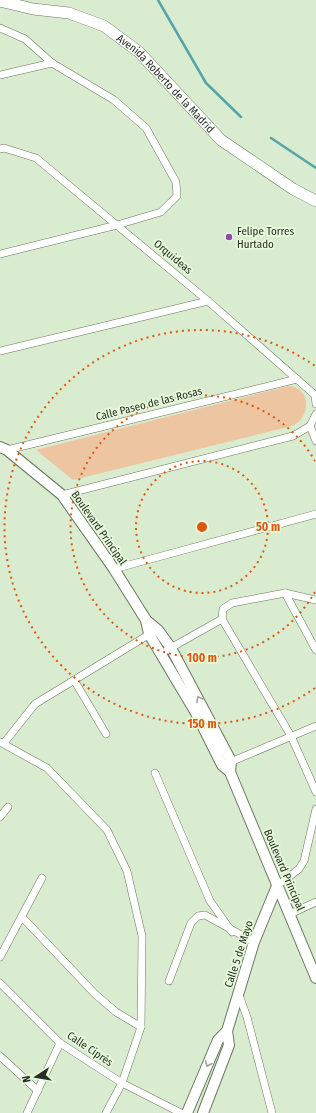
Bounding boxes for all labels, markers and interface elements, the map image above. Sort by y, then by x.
street label: Avenida Roberto de la Madrid [114,31,217,135]
place label: Felipe Torres Hurtado [237,225,294,251]
marker: Felipe Torres Hurtado [224,232,234,242]
street label: Orquideas [151,237,195,277]
street label: Calle Paseo de las Rosas [94,384,204,424]
street label: Boulevard Principal [69,489,129,568]
centre of rings [195,520,209,534]
text: 50 m [256,520,280,534]
text: 100 m [187,651,217,665]
one-way arrow [197,696,204,704]
text: 150 m [187,717,217,731]
street label: Boulevard Principal [261,827,307,913]
street label: Calle 5 de Mayo [222,919,256,989]
street label: Calle Ciprés [65,1029,116,1069]
north arrow [16,1057,56,1097]
one-way arrow [204,1060,212,1067]
text: N [20,1074,34,1084]

